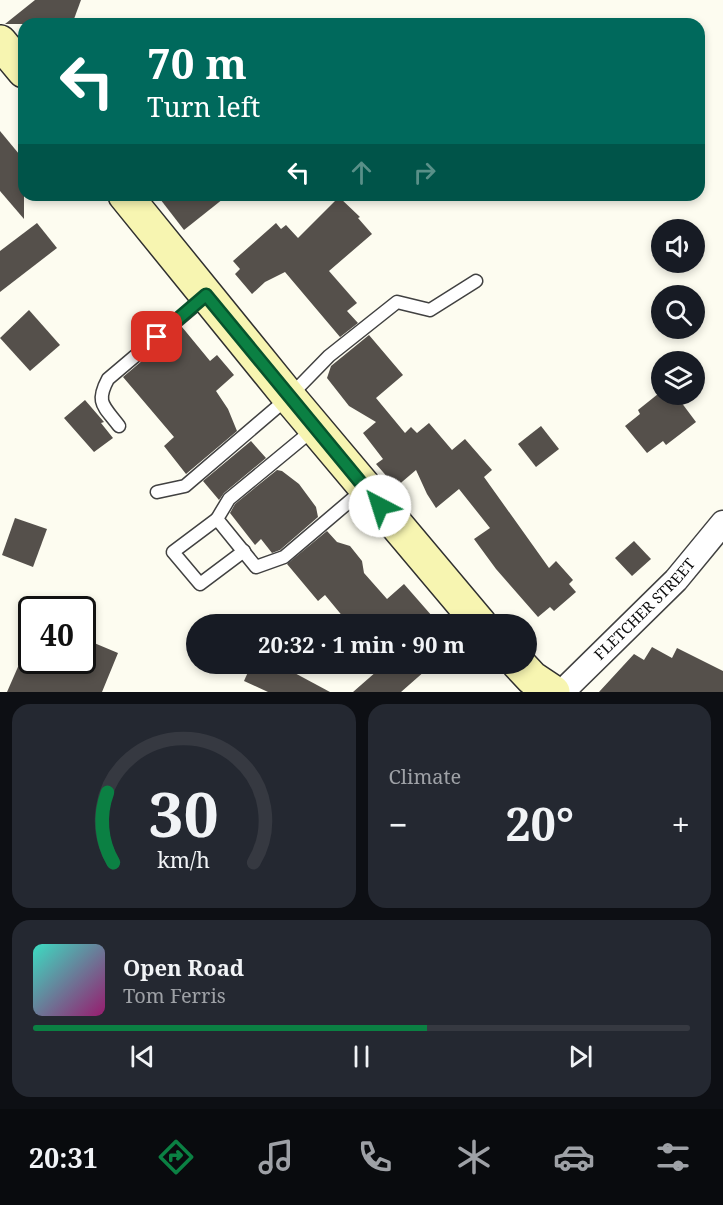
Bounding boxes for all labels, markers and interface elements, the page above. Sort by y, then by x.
text: 70 m [147,34,247,91]
icon: left [48,42,126,120]
text: Turn left [147,88,260,125]
icon: left [282,156,315,189]
icon: ahead [345,156,378,189]
icon: right [408,156,441,189]
map controls [651,219,705,405]
button: sound [651,219,705,273]
button: search [651,285,705,339]
pin [131,311,182,362]
icon: arrive [140,320,173,353]
button: layers [651,351,705,405]
position arrow [348,474,412,538]
street label: FLETCHER STREET [589,554,699,664]
speed limit sign: 40 [18,596,96,674]
text: 20:32 · 1 min · 90 m [258,629,465,659]
text: Climate [389,763,461,790]
text: 30 [148,770,219,855]
text: 20° [505,793,574,854]
text: − [389,802,408,847]
text: + [672,802,690,847]
text: km/h [157,845,210,874]
text: Open Road [123,952,244,982]
text: Tom Ferris [123,982,226,1009]
icon: previous [126,1040,159,1073]
icon: pause [345,1040,378,1073]
icon: next [564,1040,597,1073]
icon: directions [155,1136,197,1178]
icon: music [255,1136,297,1178]
icon: phone [354,1136,396,1178]
icon: climate [453,1136,495,1178]
icon: car [553,1136,595,1178]
icon: filters [652,1136,694,1178]
text: 20:31 [29,1139,98,1176]

